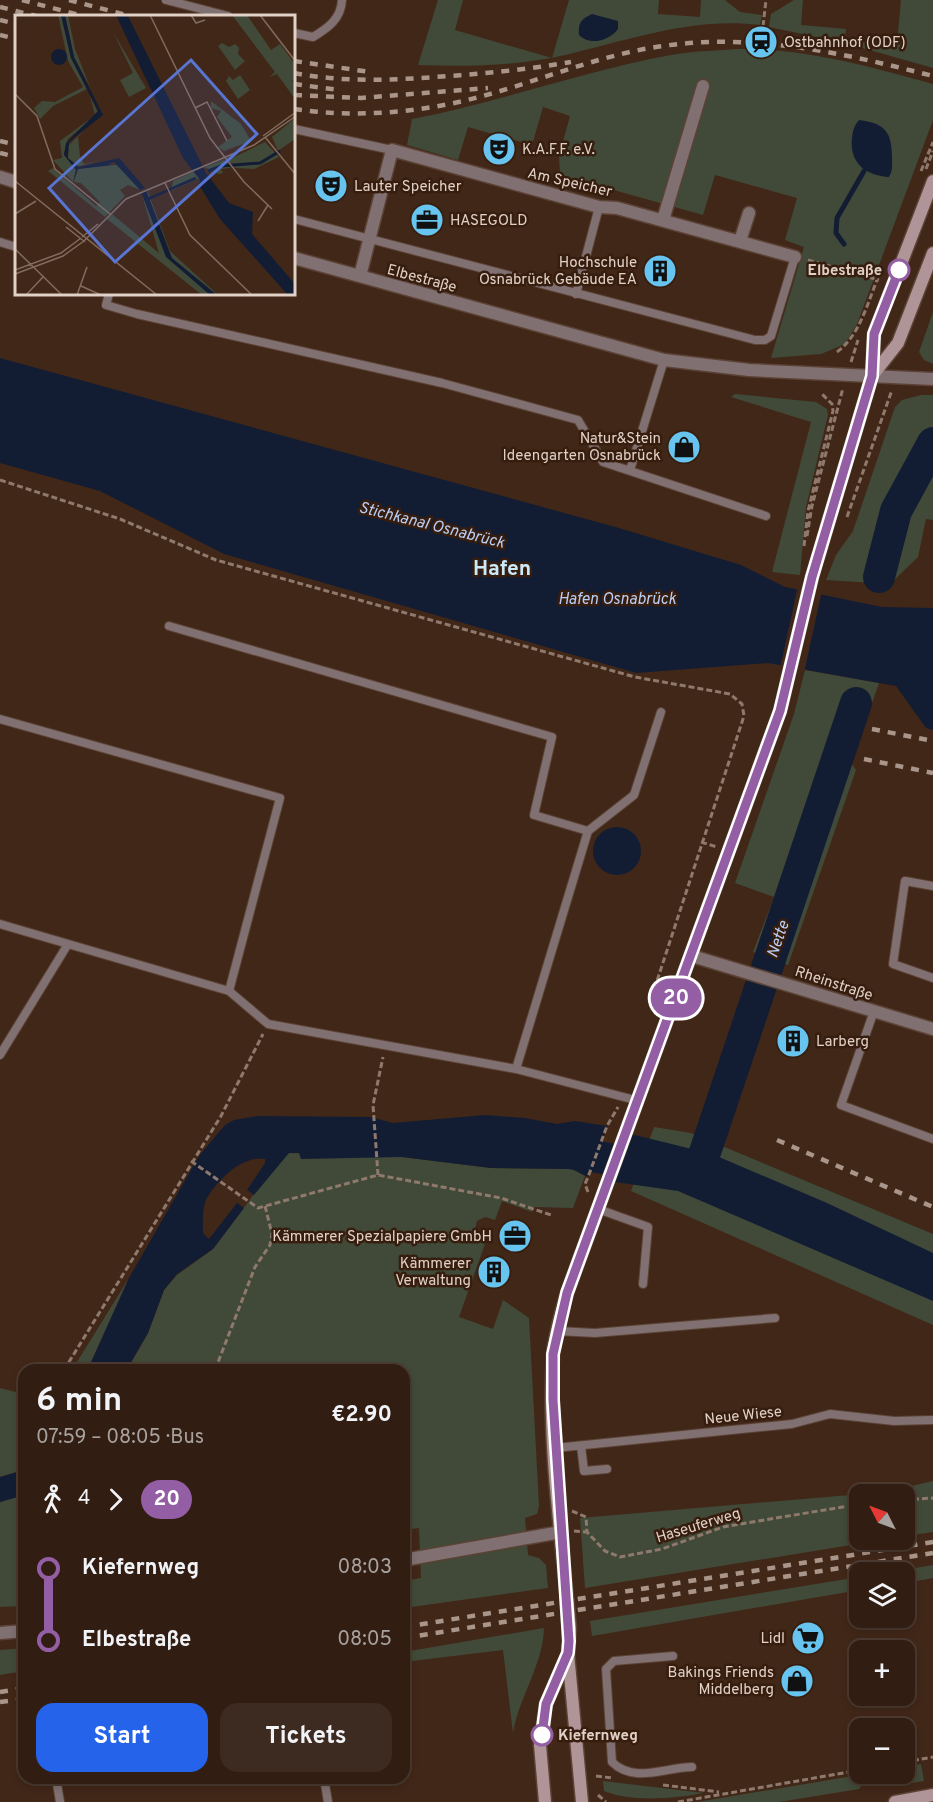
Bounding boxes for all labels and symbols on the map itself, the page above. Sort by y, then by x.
inset map [15,15,296,296]
station icon: Ostbahnhof (ODF) [743,24,779,60]
place label: Ostbahnhof (ODF) [784,34,906,53]
theatre icon: K.A.F.F. e.V. [481,131,517,167]
place label: K.A.F.F. e.V. [522,141,595,160]
street label: Am Speicher [526,165,614,202]
theatre icon: Lauter Speicher [313,168,349,204]
place label: Lauter Speicher [354,178,462,197]
office icon: HASEGOLD [409,202,445,238]
place label: HASEGOLD [450,212,527,231]
building icon: Hochschule Osnabrück Gebäude EA [642,253,678,289]
place label: Hochschule Osnabrück Gebäude EA [479,254,637,290]
marker: Elbestraße [888,259,910,281]
street label: Elbestraße [385,261,458,298]
place label: Elbestraße [808,262,882,281]
shop icon: Natur&Stein Ideengarten Osnabrück [666,429,702,465]
place label: Natur&Stein Ideengarten Osnabrück [503,430,661,466]
water label: Stichkanal Osnabrück [357,498,507,554]
district label: Hafen [473,556,531,583]
water label: Hafen Osnabrück [558,590,677,610]
water label: Nette [763,918,795,961]
street label: Rheinstraße [792,963,875,1006]
line badge: 20 [649,978,703,1018]
building icon: Larberg [775,1023,811,1059]
place label: Larberg [816,1033,869,1052]
office icon: Kämmerer Spezialpapiere GmbH [497,1218,533,1254]
place label: Kämmerer Spezialpapiere GmbH [272,1228,492,1247]
building icon: Kämmerer Verwaltung [476,1254,512,1290]
place label: Kämmerer Verwaltung [395,1255,471,1291]
street label: Neue Wiese [704,1403,783,1430]
north arrow [849,1484,915,1550]
street label: Haseuferweg [654,1505,743,1548]
supermarket icon: Lidl [790,1620,826,1656]
place label: Lidl [760,1630,785,1649]
shop icon: Bakings Friends Middelberg [779,1663,815,1699]
place label: Bakings Friends Middelberg [667,1664,774,1700]
marker: Kiefernweg [531,1724,553,1746]
place label: Kiefernweg [558,1727,638,1746]

